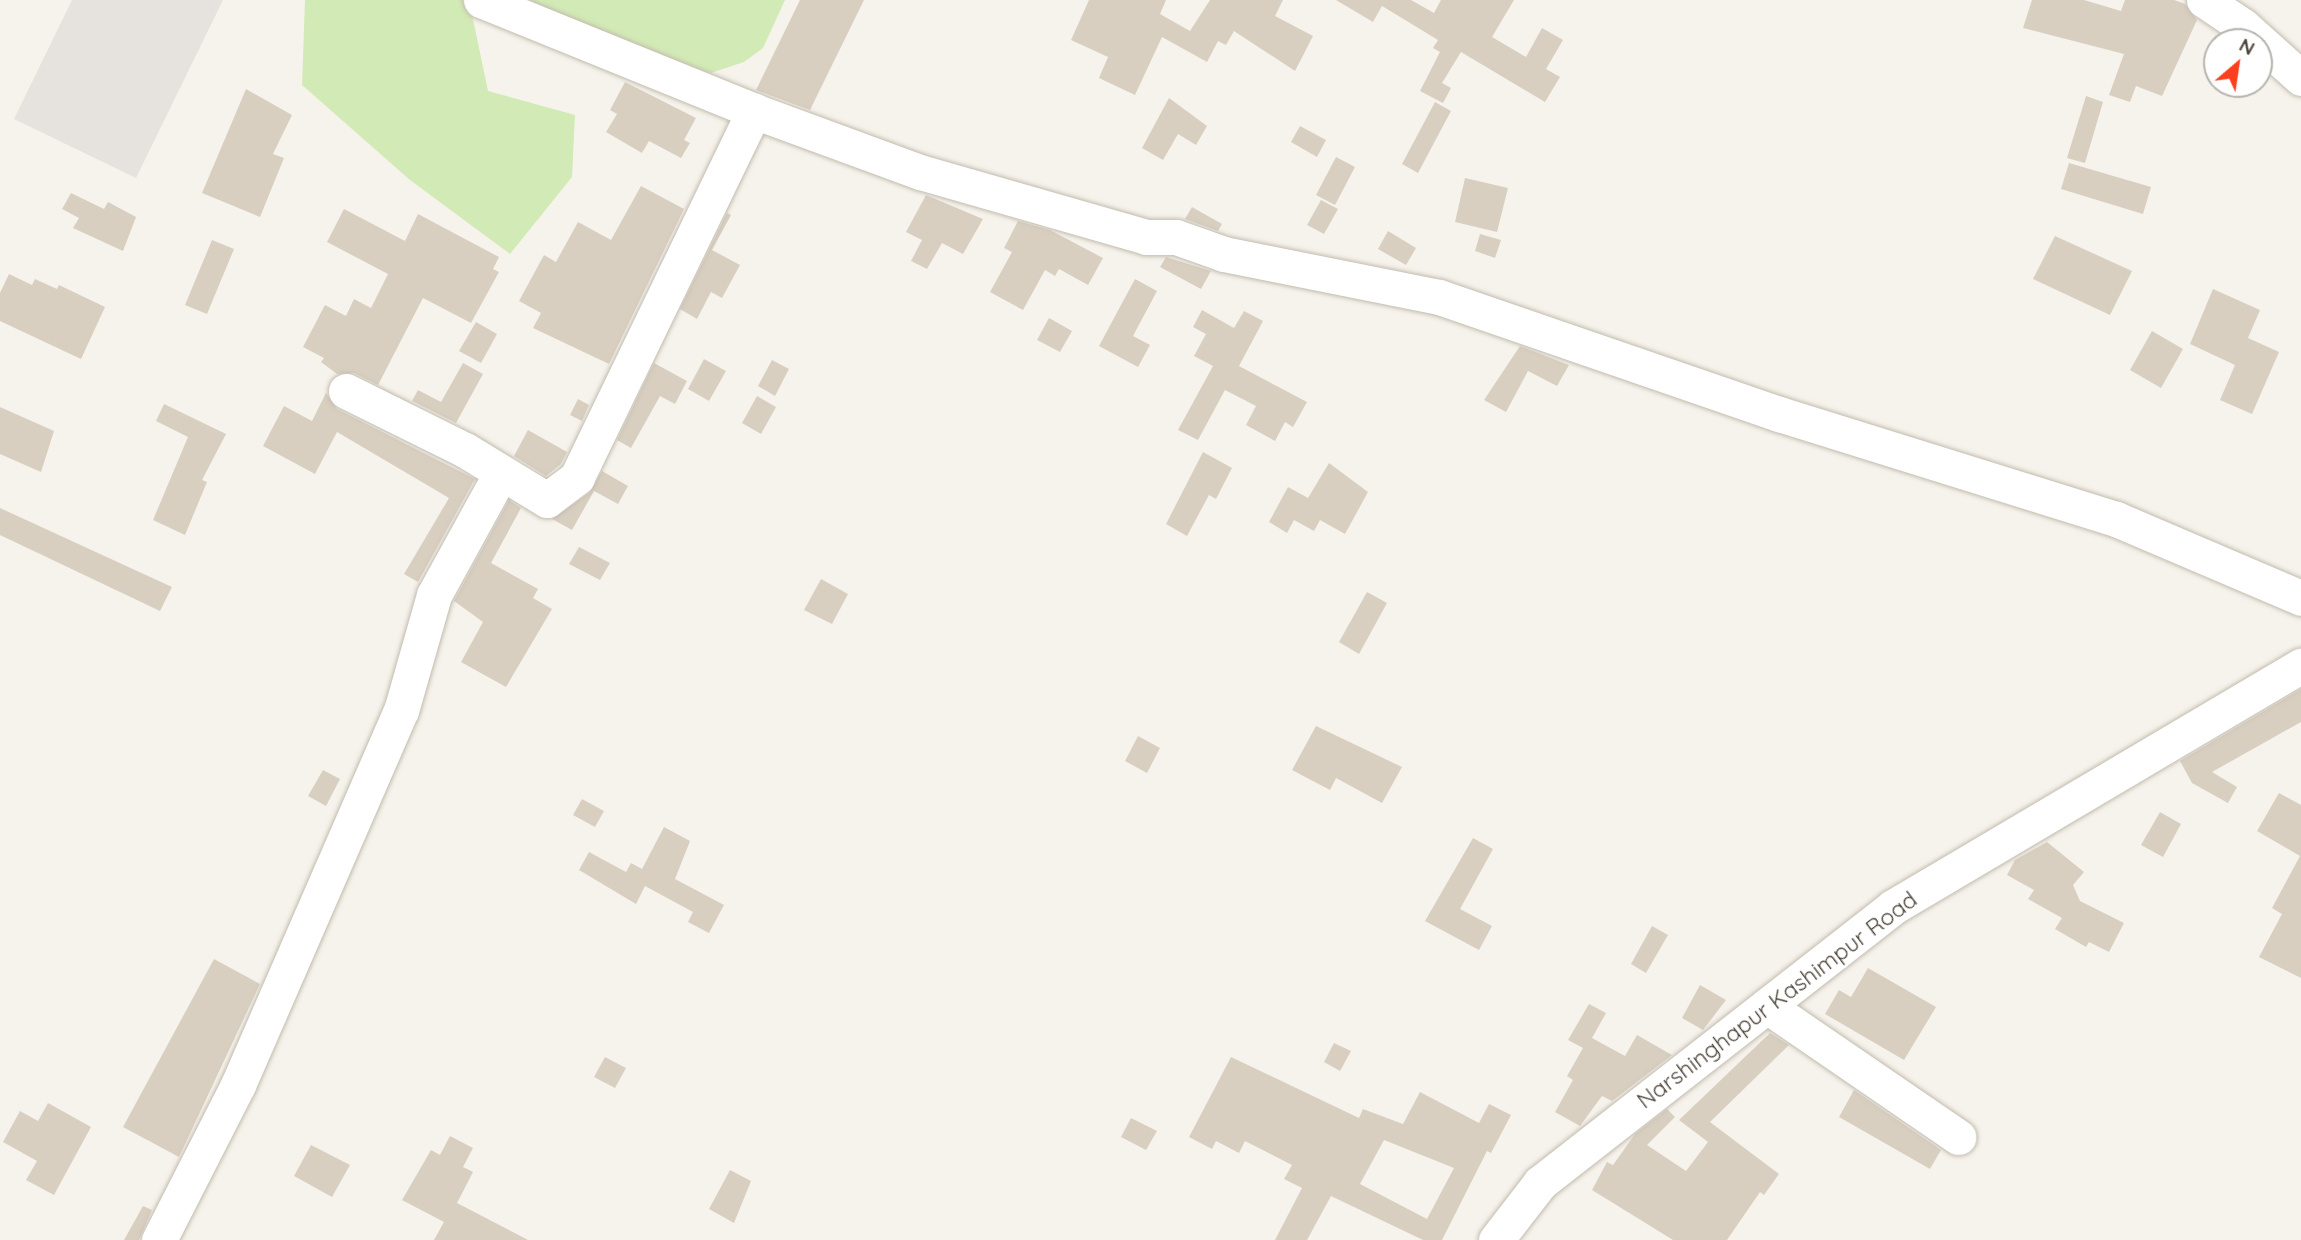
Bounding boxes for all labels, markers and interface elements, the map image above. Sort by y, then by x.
north arrow [2203,28,2273,98]
text: N [2235,33,2259,60]
street label: Narshinghapur Kashimpur Road [1632,886,1922,1114]

